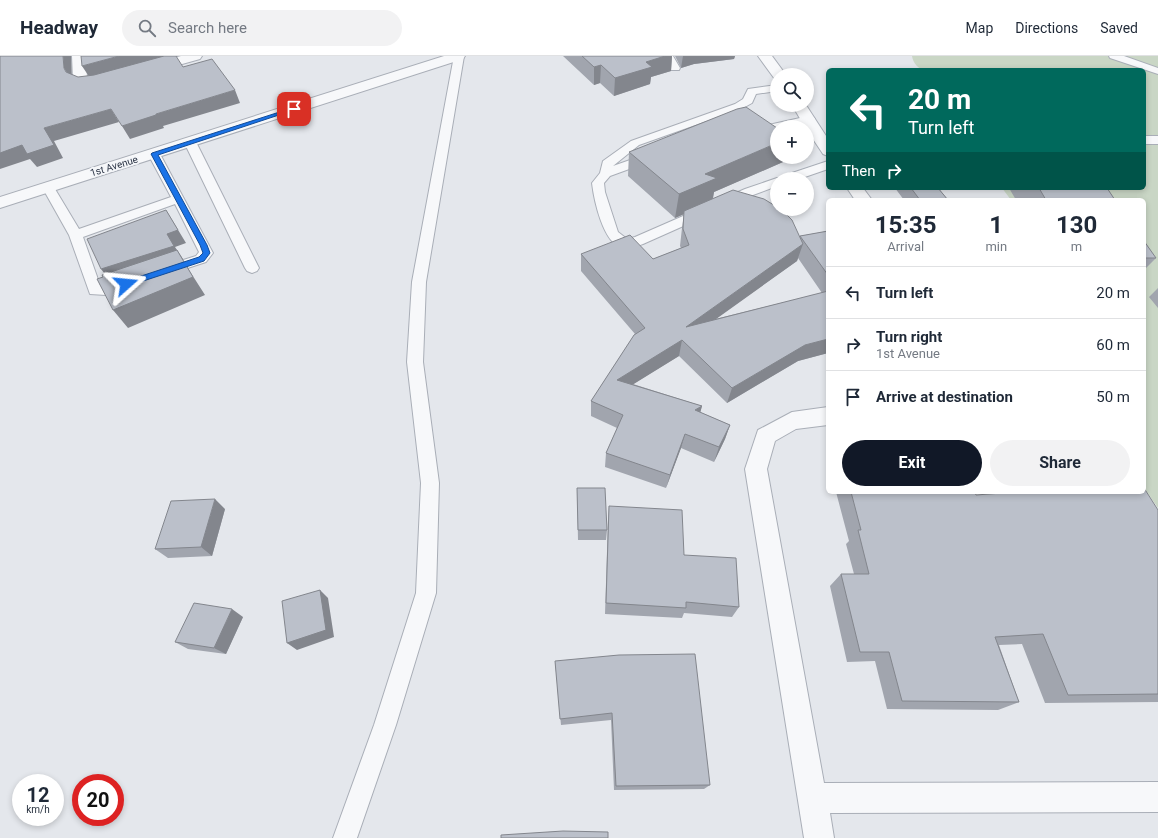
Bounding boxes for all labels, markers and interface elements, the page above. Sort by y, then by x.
search box [122,10,402,46]
text: Headway [20,16,98,39]
icon: search [136,17,158,39]
text: Search here [168,19,247,37]
text: Map [966,20,993,36]
text: Directions [1015,20,1078,36]
text: Saved [1100,20,1138,36]
map controls [770,68,814,216]
button: search [770,68,814,112]
text: 20 m [908,83,971,116]
icon: left [842,84,894,136]
pin [277,92,311,126]
icon: arrive [283,98,305,120]
text: Turn left [908,117,974,138]
button: + [770,120,814,164]
street label: 1st Avenue [89,154,139,178]
icon: right [883,160,905,182]
text: Then [842,162,875,180]
button: − [770,172,814,216]
text: 15:35 [875,211,937,239]
text: 1 [989,211,1003,239]
text: 130 [1056,211,1097,239]
text: Arrival [887,239,924,254]
text: min [985,239,1007,254]
text: m [1071,239,1082,254]
position arrow [105,263,147,305]
icon: left [842,282,864,304]
text: Turn left [876,284,933,302]
text: 20 m [1096,284,1130,302]
text: Turn right [876,328,942,346]
icon: right [842,334,864,356]
text: 60 m [1096,336,1130,354]
text: 1st Avenue [876,346,940,361]
icon: arrive [842,386,864,408]
text: Arrive at destination [876,388,1013,406]
text: 50 m [1096,388,1130,406]
button: Exit [842,440,982,486]
button: Share [990,440,1130,486]
speed limit sign: 20 [72,774,124,826]
text: 12 [27,783,49,807]
text: km/h [26,804,50,815]

